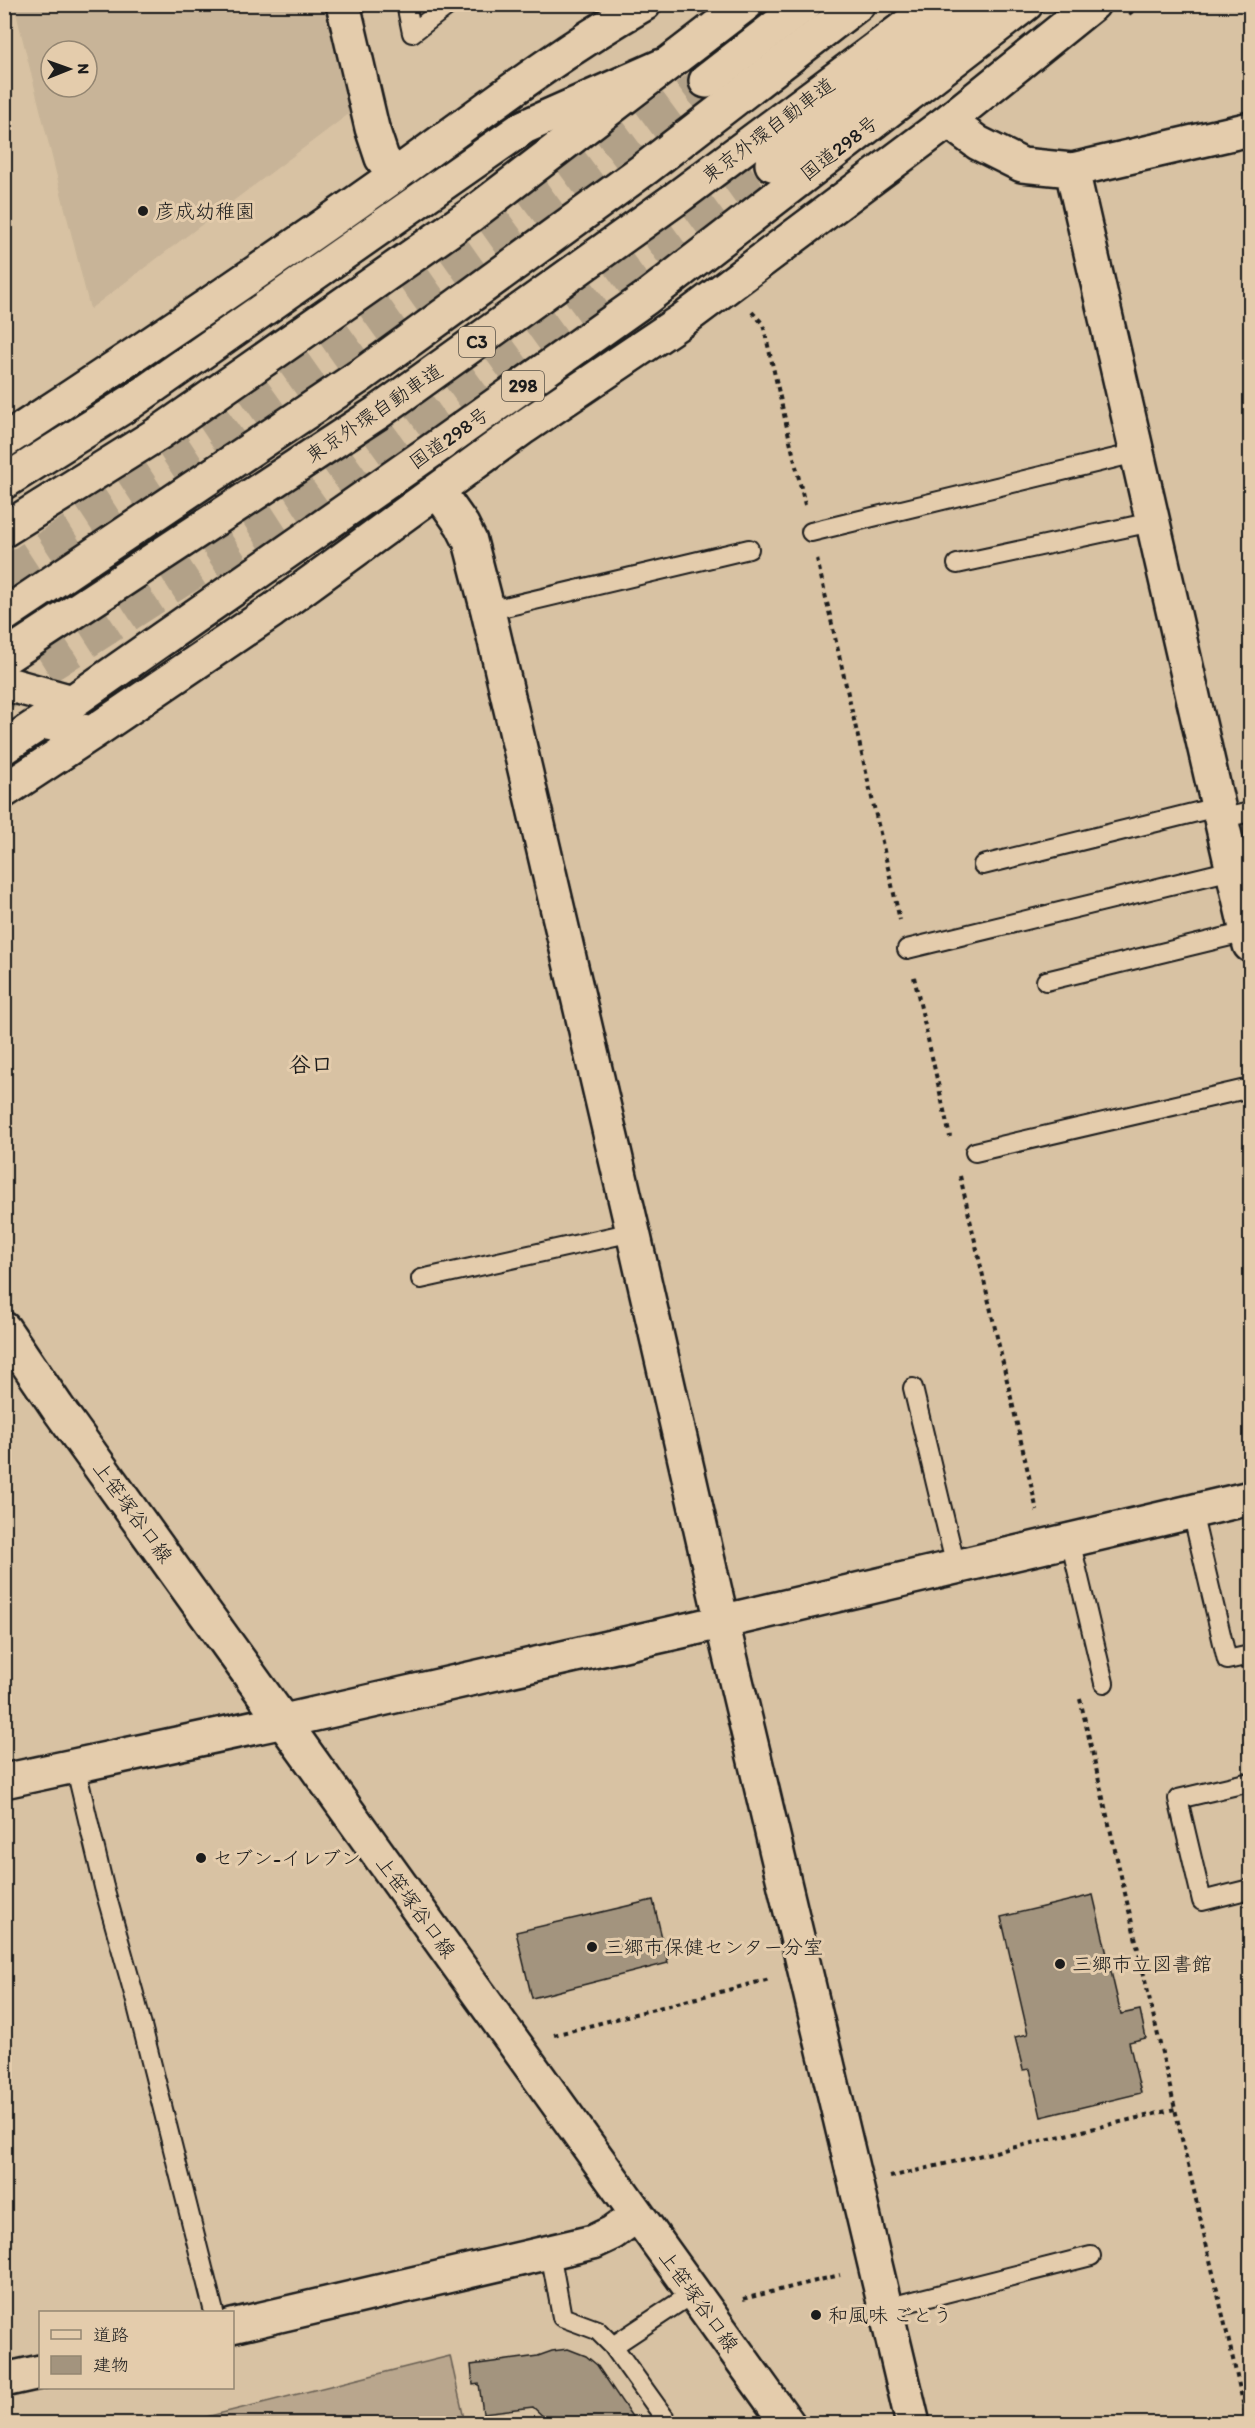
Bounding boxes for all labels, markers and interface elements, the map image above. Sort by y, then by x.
north arrow [39,39,99,99]
text: N [74,63,93,74]
street label: 東京外環自動車道 [697,72,839,188]
street label: 国道298号 [795,110,883,186]
place label: 彦成幼稚園 [155,199,255,223]
marker: 彦成幼稚園 [136,204,150,218]
road number: C3 [459,327,495,357]
street label: 東京外環自動車道 [301,358,447,468]
road number: 298 [502,371,544,401]
street label: 国道298号 [404,402,494,474]
district label: 谷口 [289,1051,333,1078]
street label: 上笹塚谷口線 [88,1456,178,1568]
place label: セブン-イレブン [213,1846,361,1870]
marker: セブン-イレブン [194,1851,208,1865]
street label: 上笹塚谷口線 [371,1851,461,1963]
place label: 三郷市保健センター分室 [604,1935,823,1959]
marker: 三郷市保健センター分室 [585,1940,599,1954]
place label: 三郷市立図書館 [1072,1952,1212,1976]
marker: 三郷市立図書館 [1053,1957,1067,1971]
street label: 上笹塚谷口線 [654,2245,744,2357]
place label: 和風味 ごとう [828,2303,953,2327]
marker: 和風味 ごとう [809,2308,823,2322]
legend [39,2311,234,2389]
text: 道路 [93,2324,129,2346]
text: 建物 [93,2354,129,2376]

